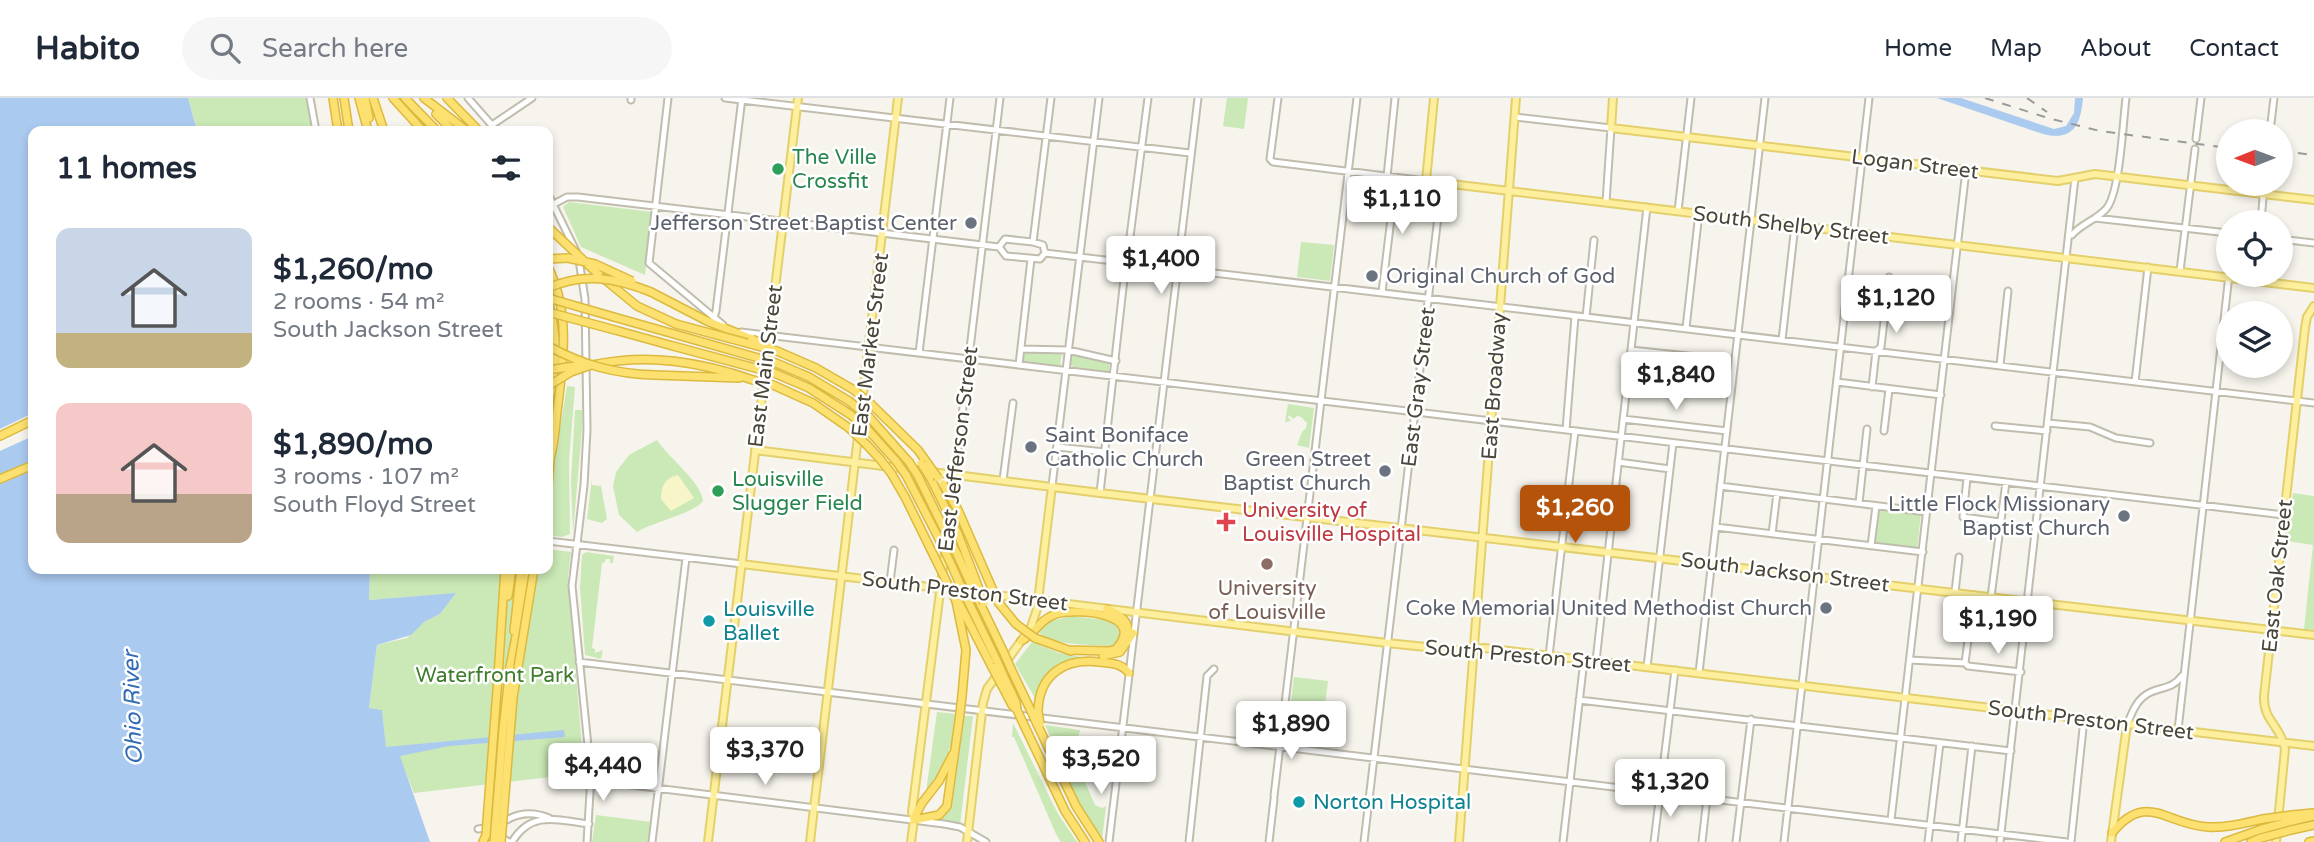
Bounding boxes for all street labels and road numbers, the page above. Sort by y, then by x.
street label: Logan Street [1850,144,1980,185]
street label: South Shelby Street [1692,201,1890,250]
street label: East Market Street [847,252,894,439]
street label: East Main Street [743,283,788,449]
street label: East Gray Street [1396,306,1441,468]
street label: East Broadway [1477,311,1512,461]
street label: East Jefferson Street [933,345,984,553]
street label: East Oak Street [2257,498,2298,654]
street label: South Jackson Street [1679,547,1891,598]
street label: South Preston Street [861,566,1069,617]
street label: South Preston Street [1424,635,1632,678]
street label: South Preston Street [1987,695,2195,746]

